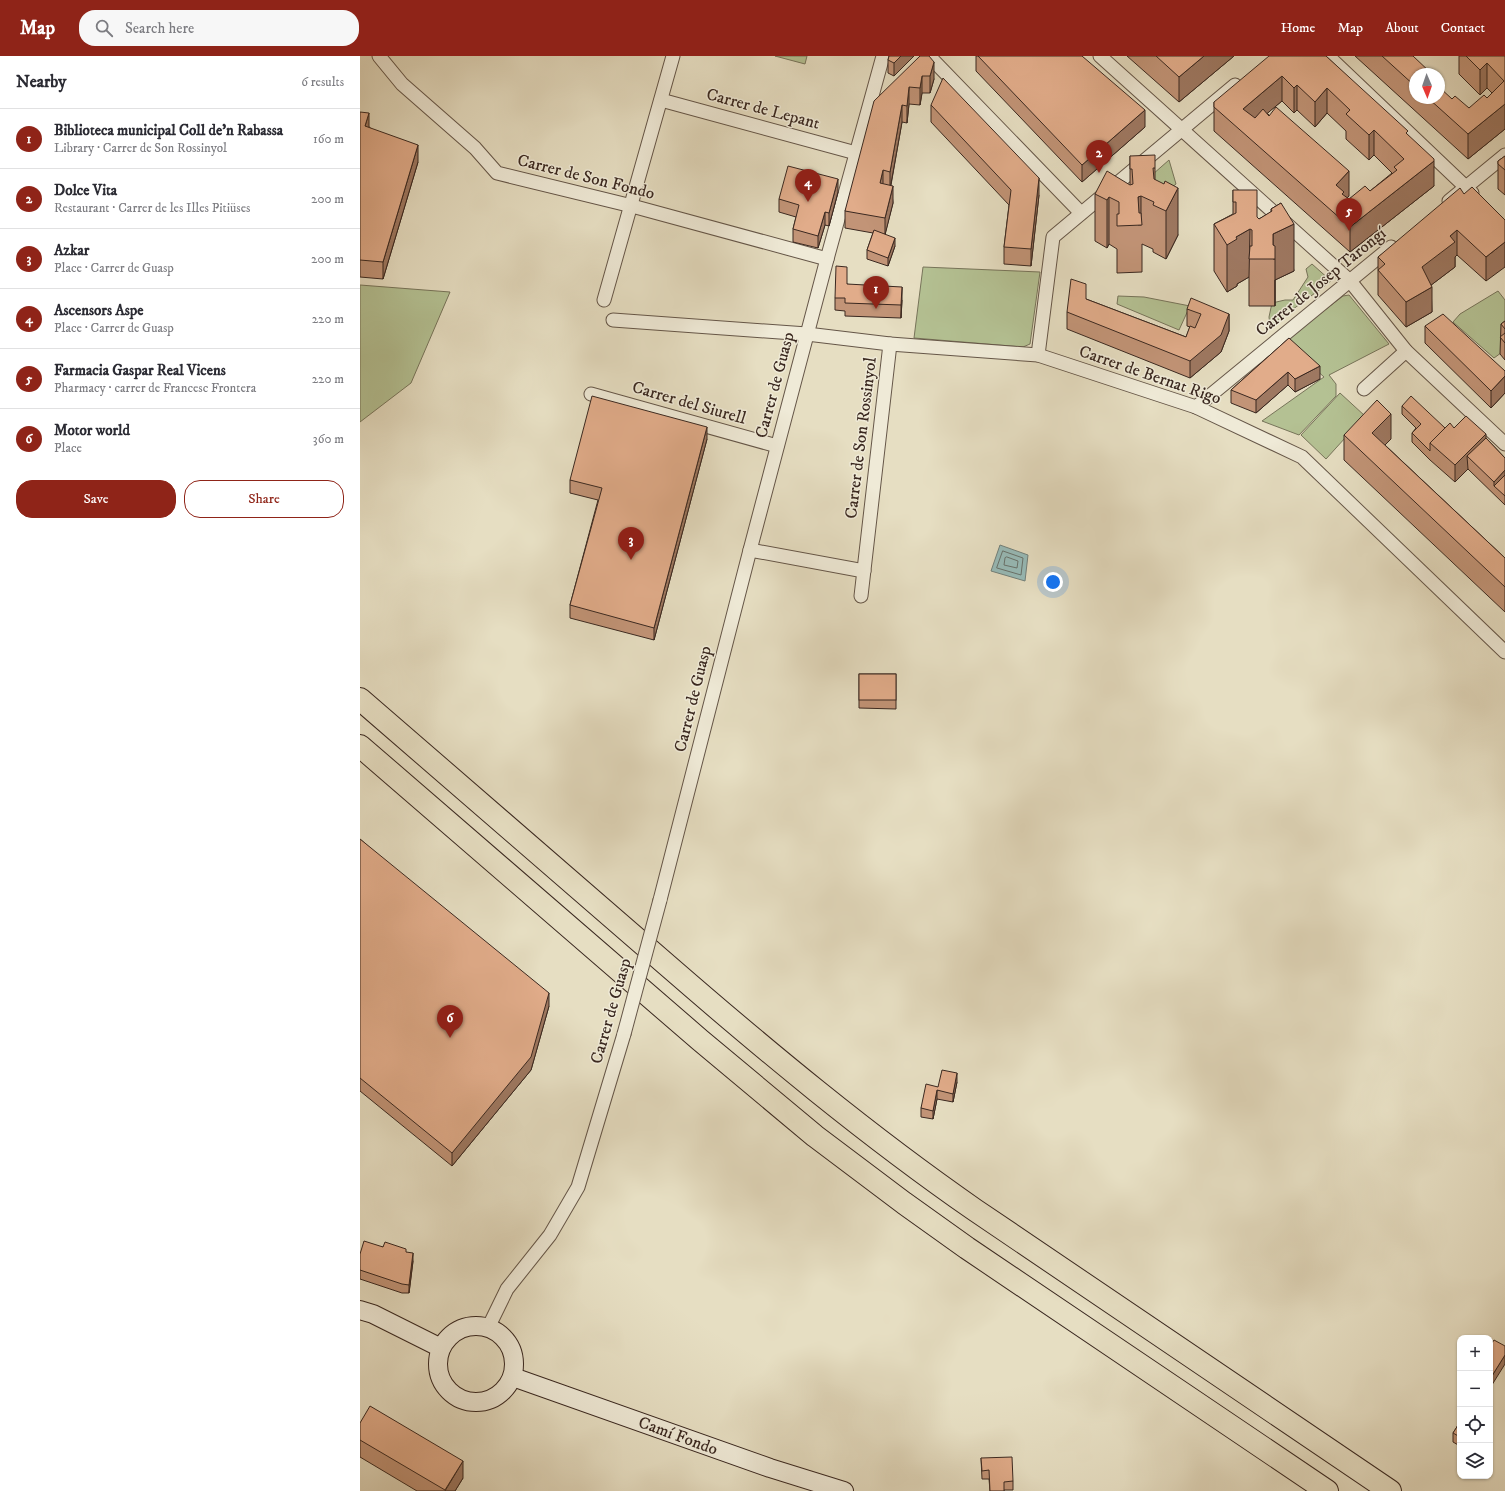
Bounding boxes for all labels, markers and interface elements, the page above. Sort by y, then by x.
search box [79,10,359,46]
text: Map [20,17,55,40]
icon: search [93,17,115,39]
text: Search here [125,19,194,38]
text: Home [1281,19,1315,37]
text: Map [1337,19,1363,37]
text: About [1385,19,1419,37]
text: Contact [1441,19,1485,37]
north arrow [1409,68,1445,104]
text: Nearby [16,71,66,93]
text: 6 results [301,74,344,90]
street label: Carrer de Lepant [704,83,823,135]
text: Biblioteca municipal Coll de'n Rabassa [54,121,283,140]
text: 1 [27,131,31,147]
text: 160 m [313,131,344,147]
text: Library · Carrer de Son Rossinyol [54,140,227,156]
pin: 2 [1086,140,1112,173]
street label: Carrer de Son Fondo [515,149,657,205]
pin: 4 [795,169,821,202]
text: Dolce Vita [54,181,117,200]
text: 2 [26,191,32,207]
text: 200 m [311,191,344,207]
pin: 5 [1336,198,1362,231]
text: Restaurant · Carrer de les Illes Pitiüses [54,200,250,216]
street label: Carrer de Josep Tarongí [1251,222,1392,341]
text: Azkar [54,241,89,260]
text: 3 [27,251,31,267]
text: 200 m [311,251,344,267]
text: Place · Carrer de Guasp [54,260,174,276]
pin: 1 [863,276,889,309]
text: Ascensors Aspe [54,301,143,320]
text: 4 [25,311,33,327]
text: 220 m [312,311,344,327]
text: Place · Carrer de Guasp [54,320,174,336]
street label: Carrer de Guasp [750,330,800,440]
street label: Carrer de Bernat Rigo [1076,340,1224,410]
street label: Carrer de Son Rossinyol [840,356,882,520]
text: Farmacia Gaspar Real Vicens [54,361,226,380]
text: 5 [26,371,32,387]
text: 220 m [312,371,344,387]
street label: Carrer del Siurell [629,376,749,430]
text: Pharmacy · carrer de Francesc Frontera [54,380,256,396]
text: Motor world [54,421,130,440]
text: 6 [26,431,32,447]
text: 360 m [313,431,344,447]
text: Place [54,440,82,456]
button: Save [16,480,176,518]
button: Share [184,480,344,518]
pin: 3 [618,527,644,560]
your location [1043,572,1063,592]
street label: Carrer de Guasp [669,644,717,754]
street label: Carrer de Guasp [585,956,637,1066]
pin: 6 [437,1005,463,1038]
map controls [1457,1335,1493,1479]
button: + [1457,1335,1493,1371]
button: − [1457,1371,1493,1407]
button: locate [1457,1407,1493,1443]
street label: Camí Fondo [635,1411,721,1461]
button: layers [1457,1443,1493,1479]

